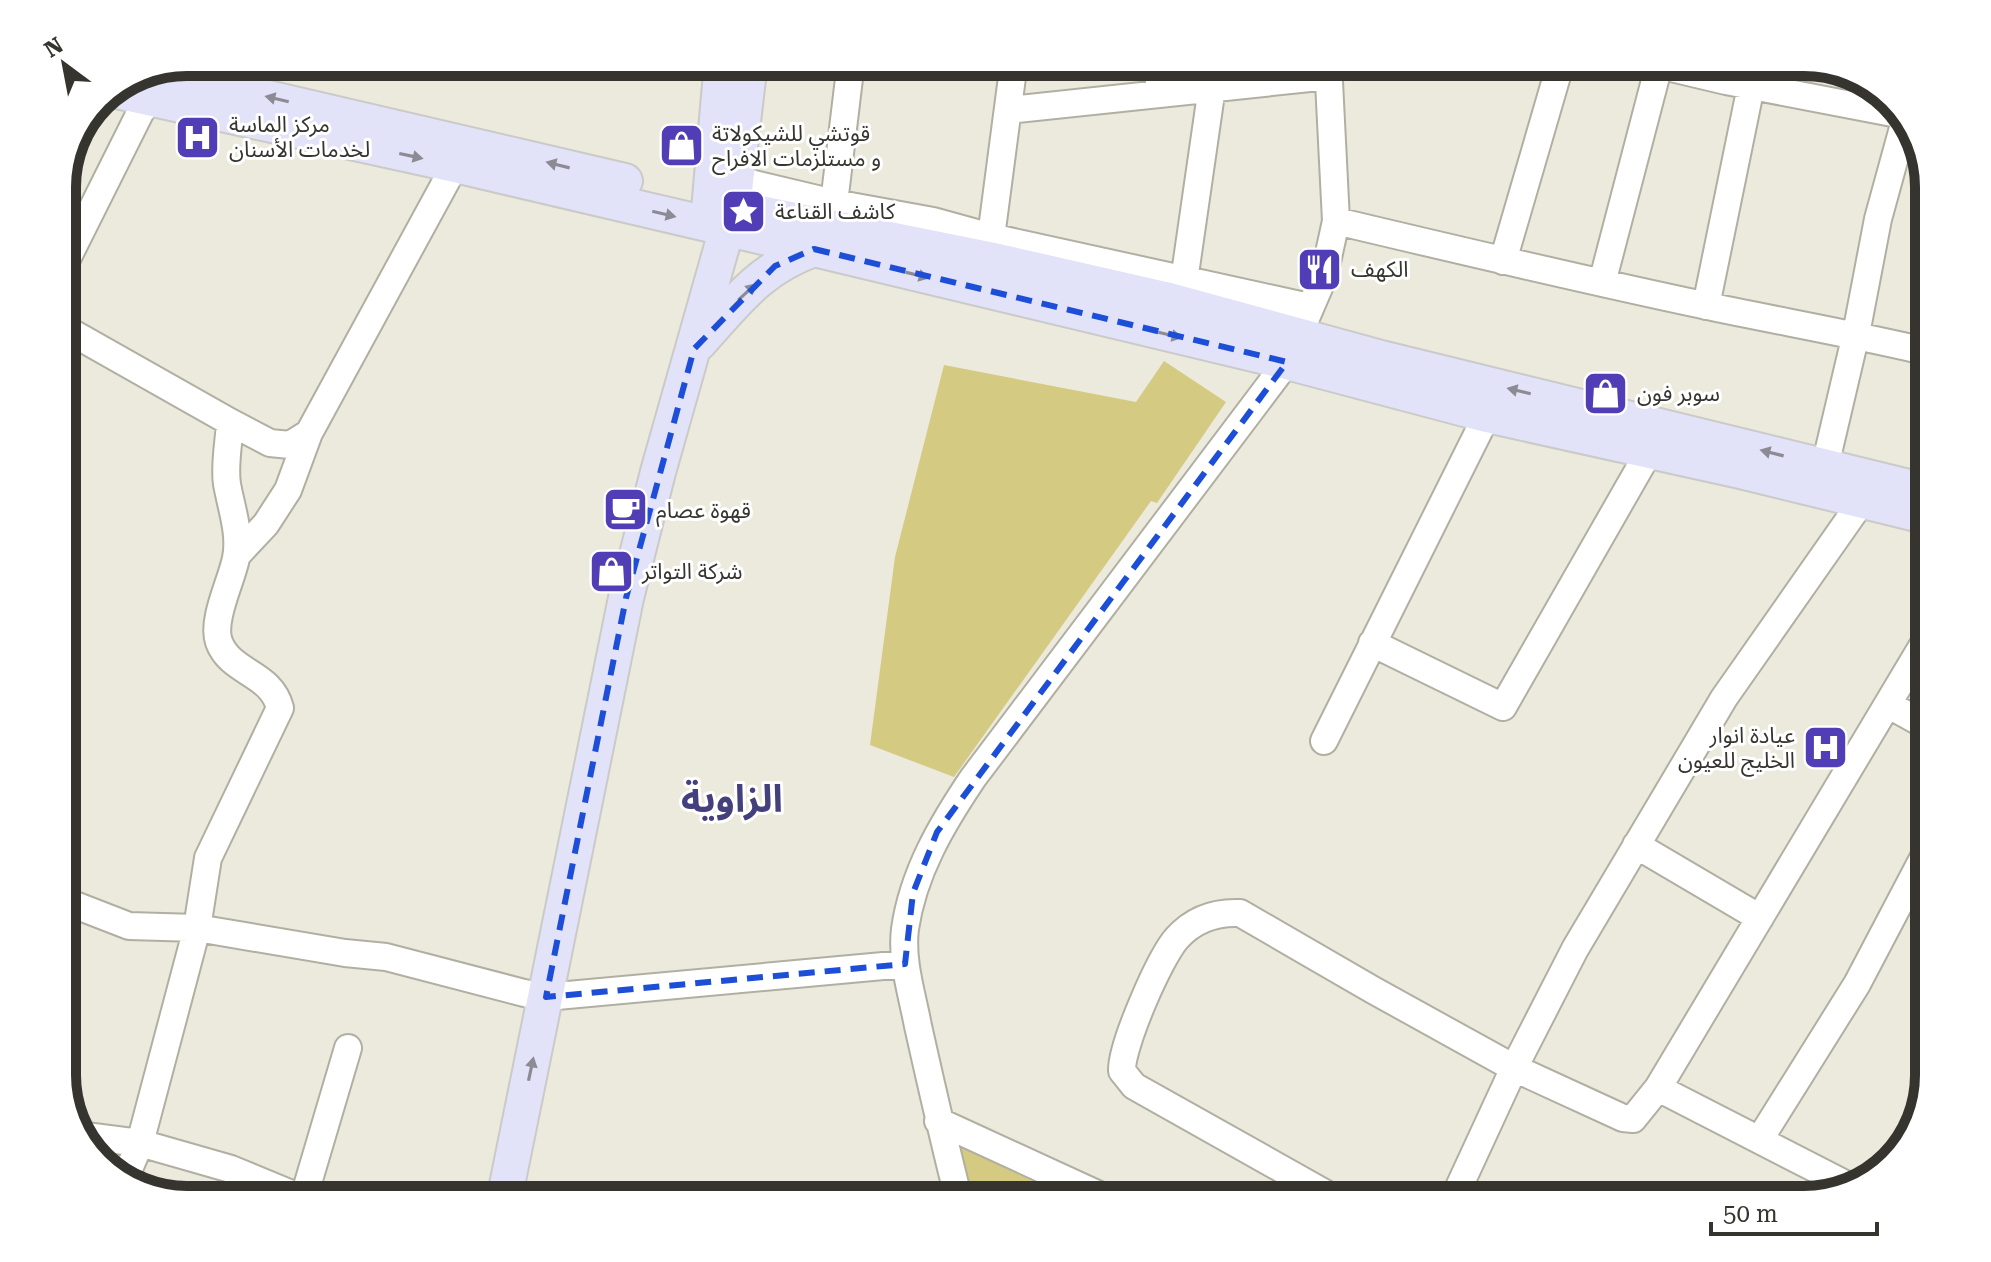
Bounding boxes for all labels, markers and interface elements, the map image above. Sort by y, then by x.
north arrow [24,24,104,104]
text: N [40,32,68,63]
one-way arrow [265,92,290,105]
place label: مركز الماسة لخدمات الأسنان [229,112,370,162]
hospital icon: مركز الماسة لخدمات الأسنان [174,113,222,161]
place label: قوتشي للشيكولاتة و مستلزمات الافراح [712,121,881,175]
shop icon: قوتشي للشيكولاتة و مستلزمات الافراح [657,122,705,170]
one-way arrow [398,150,423,163]
one-way arrow [545,158,570,171]
place icon: كاشف القناعة [720,187,768,235]
place label: كاشف القناعة [775,199,896,224]
one-way arrow [652,209,677,221]
restaurant icon: الكهف [1296,245,1344,293]
place label: الكهف [1351,257,1408,282]
one-way arrow [904,269,929,282]
one-way arrow [737,283,756,301]
one-way arrow [1157,329,1182,341]
shop icon: سوبر فون [1582,369,1630,417]
place label: سوبر فون [1637,381,1720,406]
one-way arrow [1506,385,1531,397]
one-way arrow [1759,446,1784,458]
cafe icon: قهوة عصام [601,486,649,534]
place label: قهوة عصام [656,498,751,527]
shop icon: شركة التواتر [587,547,635,595]
place label: شركة التواتر [641,559,742,584]
place label: عيادة انوار الخليج للعيون [1678,723,1795,777]
hospital icon: عيادة انوار الخليج للعيون [1802,724,1850,772]
district label: الزاوية [681,777,783,821]
one-way arrow [526,1056,538,1081]
scale bar [1711,1186,1877,1236]
text: 50 m [1723,1200,1778,1228]

